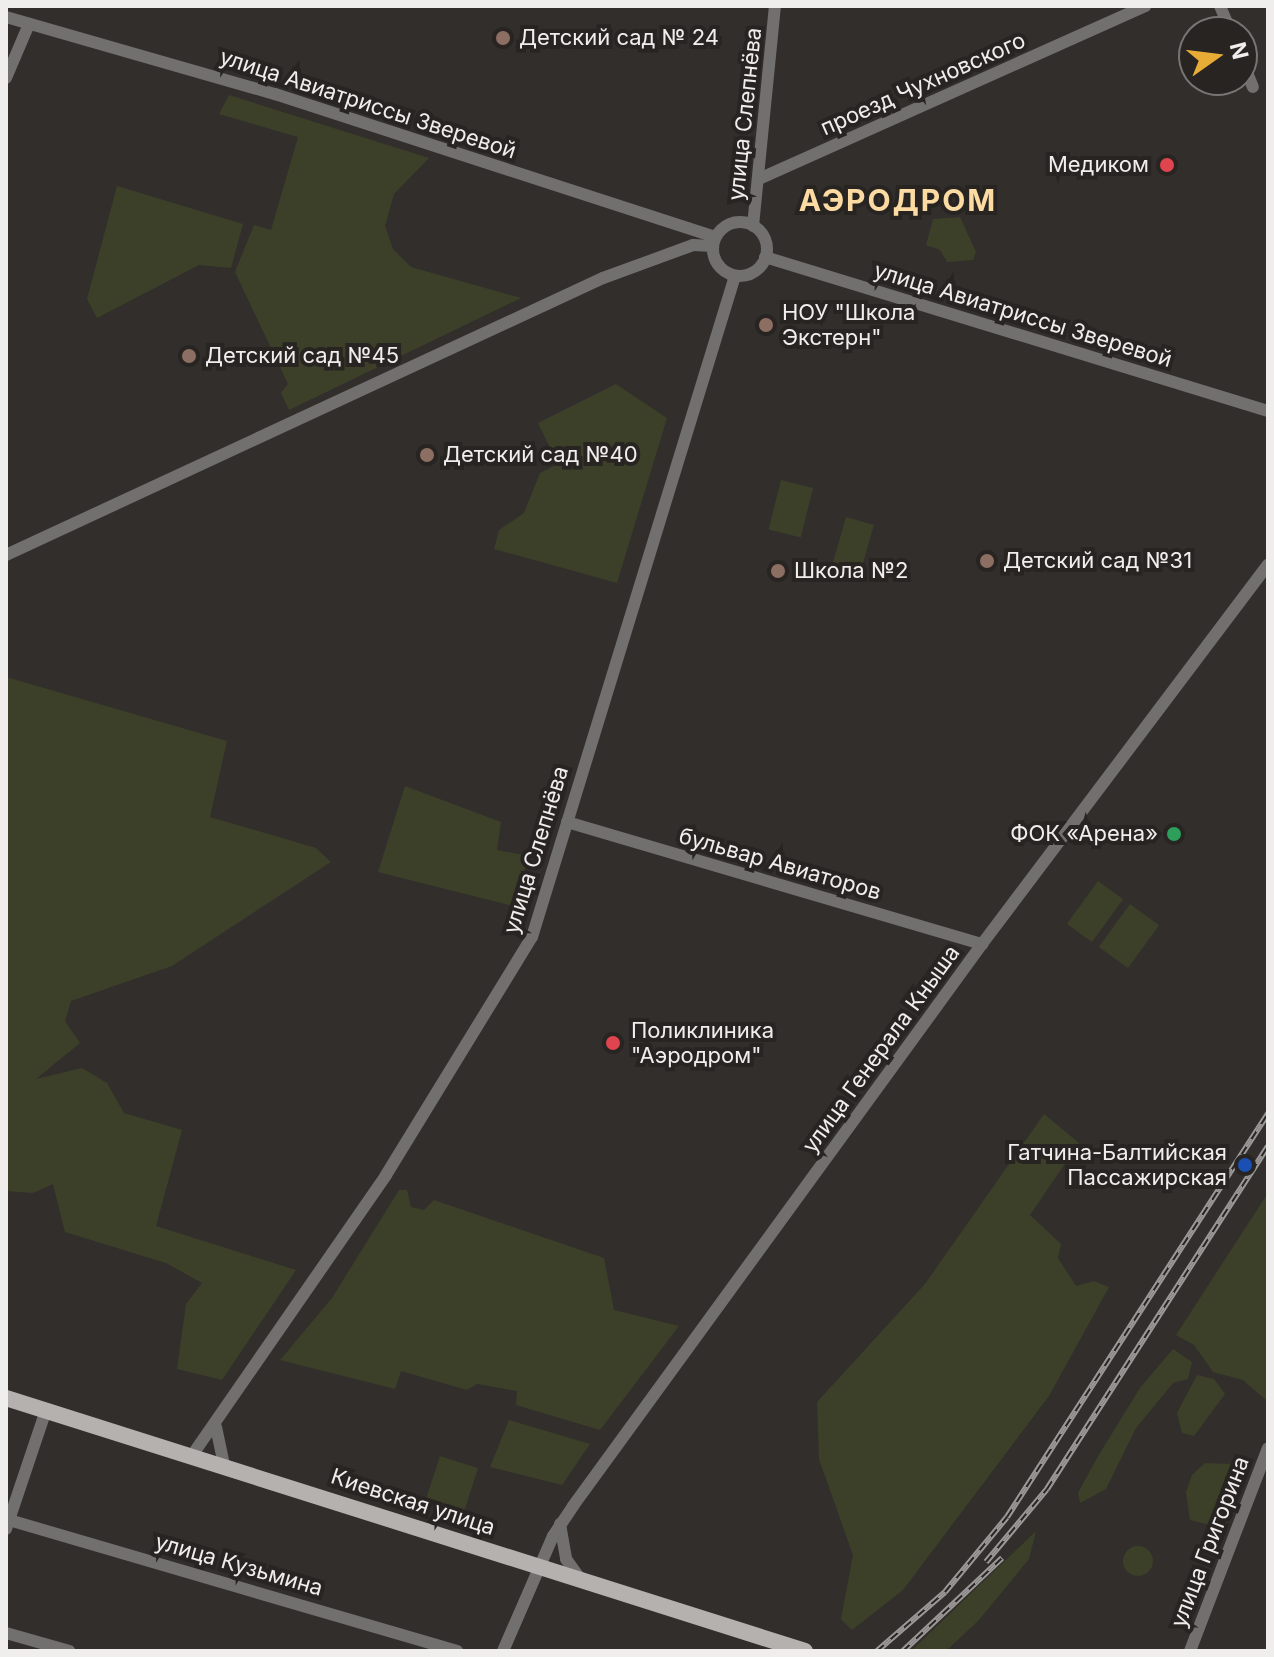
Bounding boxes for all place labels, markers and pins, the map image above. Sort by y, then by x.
place label: Детский сад № 24 [519,25,719,51]
marker: Детский сад № 24 [494,29,512,47]
place label: Медиком [1048,152,1149,178]
marker: Медиком [1156,154,1178,176]
place label: НОУ "Школа Экстерн" [782,299,915,350]
marker: НОУ "Школа Экстерн" [757,316,775,334]
place label: Детский сад №45 [205,343,399,369]
marker: Детский сад №45 [180,347,198,365]
place label: Детский сад №40 [443,442,638,468]
marker: Детский сад №40 [418,446,436,464]
place label: Детский сад №31 [1003,548,1192,574]
marker: Детский сад №31 [978,552,996,570]
place label: Школа №2 [794,558,908,584]
marker: Школа №2 [769,562,787,580]
place label: ФОК «Арена» [1010,821,1158,847]
marker: ФОК «Арена» [1165,825,1183,843]
place label: Поликлиника "Аэродром" [631,1017,774,1068]
marker: Поликлиника "Аэродром" [602,1032,624,1054]
place label: Гатчина-Балтийская Пассажирская [1007,1139,1227,1190]
marker: Гатчина-Балтийская Пассажирская [1234,1154,1256,1176]

